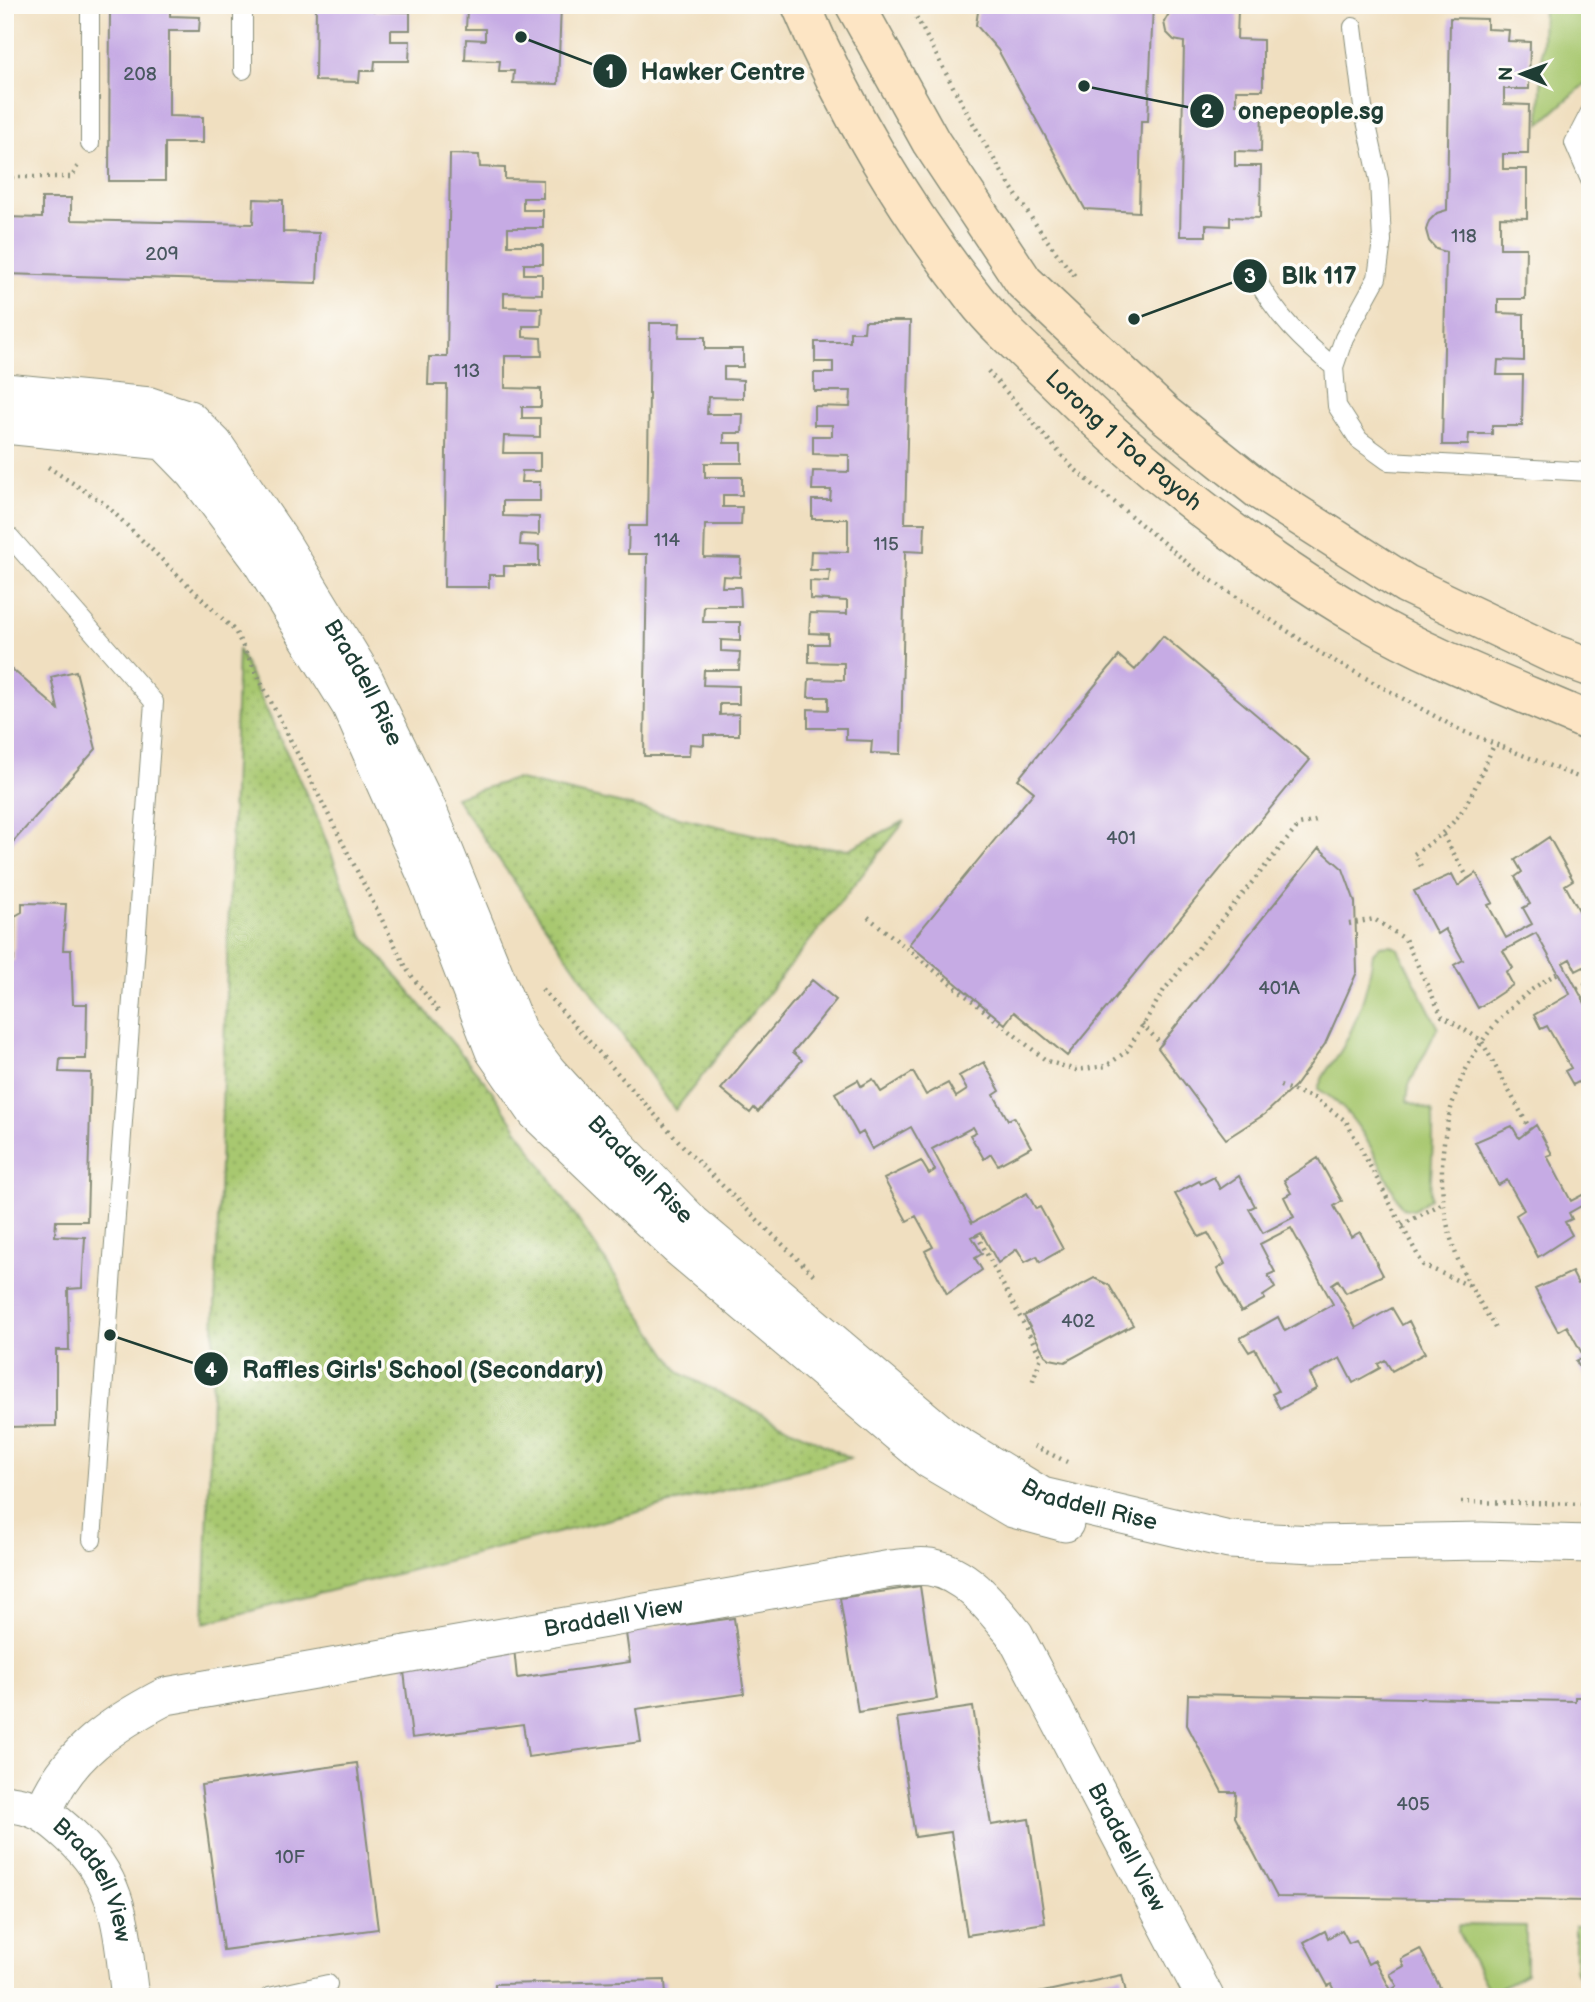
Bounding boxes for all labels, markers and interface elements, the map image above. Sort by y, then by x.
north arrow [1486,38,1556,108]
callout: Hawker Centre [592,49,819,94]
text: Hawker Centre [641,58,805,87]
text: 1 [606,60,614,85]
house number: 208 [123,63,157,86]
text: N [1495,66,1518,81]
callout: onepeople.sg [1189,88,1398,133]
text: onepeople.sg [1238,97,1384,126]
text: 2 [1201,99,1214,124]
house number: 118 [1451,225,1477,248]
house number: 209 [145,243,179,266]
callout: Blk 117 [1232,253,1371,298]
text: Blk 117 [1281,262,1357,291]
text: 3 [1244,264,1256,289]
house number: 113 [454,360,480,383]
street label: Lorong 1 Toa Payoh [1039,364,1207,517]
house number: 114 [654,529,681,552]
house number: 115 [873,533,899,556]
street label: Braddell Rise [318,614,409,751]
house number: 401 [1106,827,1136,850]
house number: 401A [1258,977,1300,1000]
street label: Braddell Rise [582,1110,699,1230]
house number: 402 [1061,1310,1096,1333]
callout: Raffles Girls' School (Secondary) [193,1347,618,1392]
text: Raffles Girls' School (Secondary) [242,1356,604,1385]
text: 4 [205,1358,218,1383]
street label: Braddell Rise [1016,1473,1160,1537]
street label: Braddell View [542,1592,686,1644]
street label: Braddell View [1081,1778,1172,1917]
house number: 405 [1396,1793,1430,1816]
street label: Braddell View [47,1812,137,1945]
house number: 10F [275,1846,306,1869]

